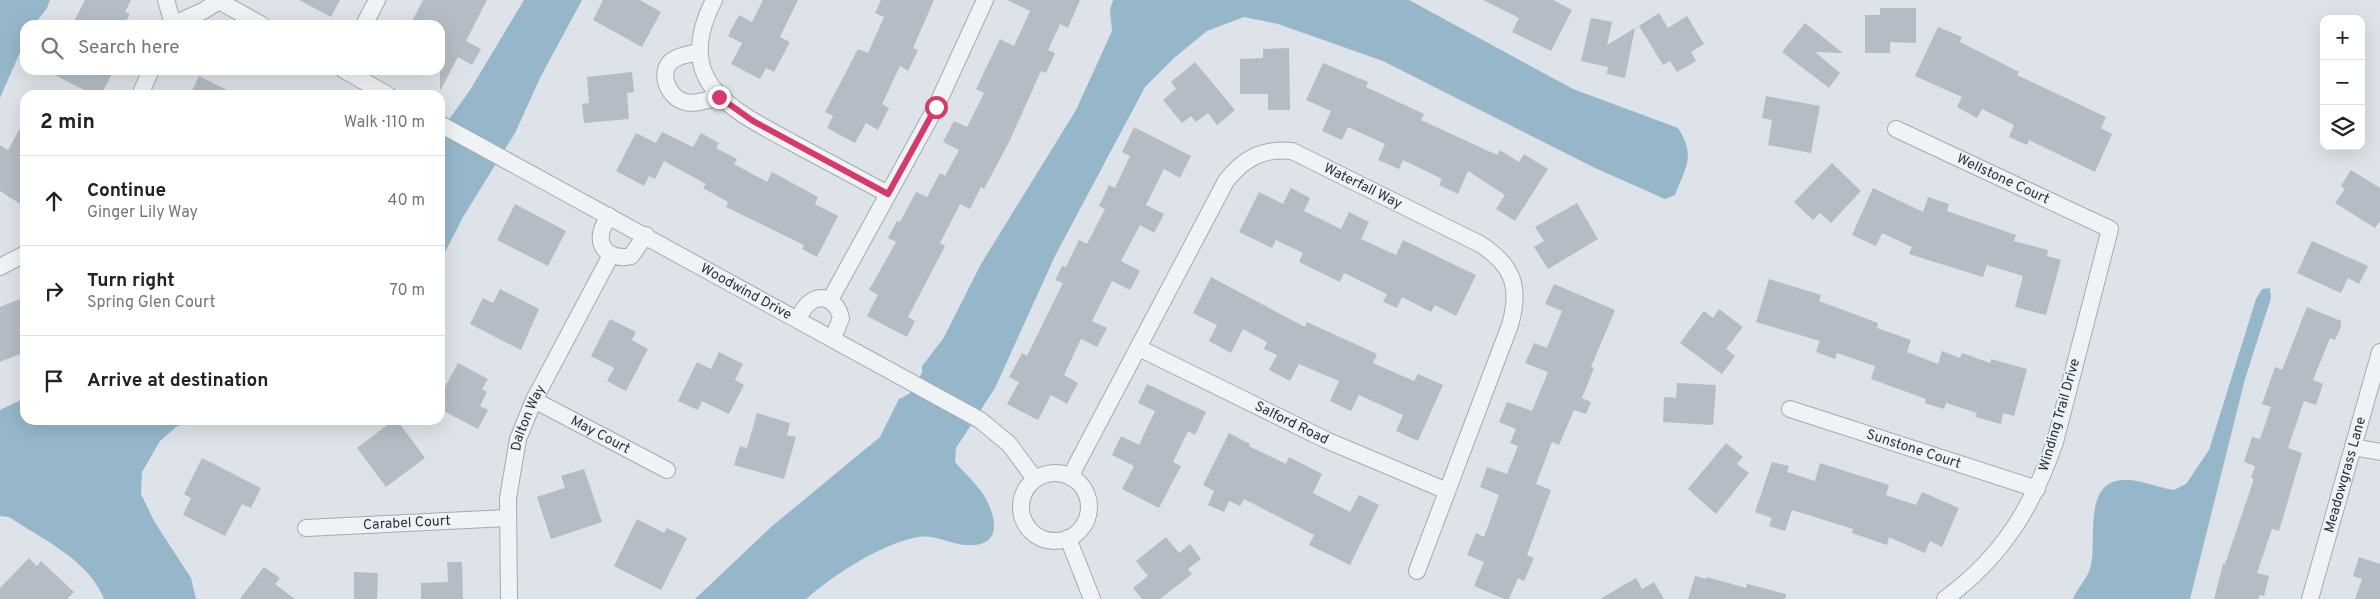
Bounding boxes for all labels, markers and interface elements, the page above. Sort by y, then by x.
map controls [2320,15,2365,150]
button: + [2320,15,2365,60]
search box [20,20,445,75]
icon: search [38,34,66,62]
text: Search here [78,36,180,60]
button: − [2320,60,2365,105]
route end [708,86,731,109]
route start [925,96,948,119]
button: layers [2320,105,2365,150]
text: 2 min [40,109,95,136]
text: Walk · 110 m [344,113,425,133]
street label: Wellstone Court [1954,150,2052,208]
street label: Waterfall Way [1321,159,1405,213]
text: Continue [87,179,166,203]
icon: ahead [40,187,68,215]
text: 40 m [387,191,425,211]
text: Ginger Lily Way [87,203,198,223]
street label: Woodwind Drive [697,260,795,324]
text: Turn right [87,269,175,293]
icon: right [40,277,68,305]
text: 70 m [390,281,425,301]
text: Spring Glen Court [87,293,216,313]
street label: Winding Trail Drive [2036,357,2084,473]
icon: arrive [40,367,68,395]
text: Arrive at destination [87,369,268,393]
street label: Dalton Way [508,382,549,452]
street label: Salford Road [1252,398,1331,448]
street label: May Court [568,412,633,458]
street label: Meadowgrass Lane [2321,415,2370,535]
street label: Sunstone Court [1864,426,1963,472]
street label: Carabel Court [363,512,451,534]

